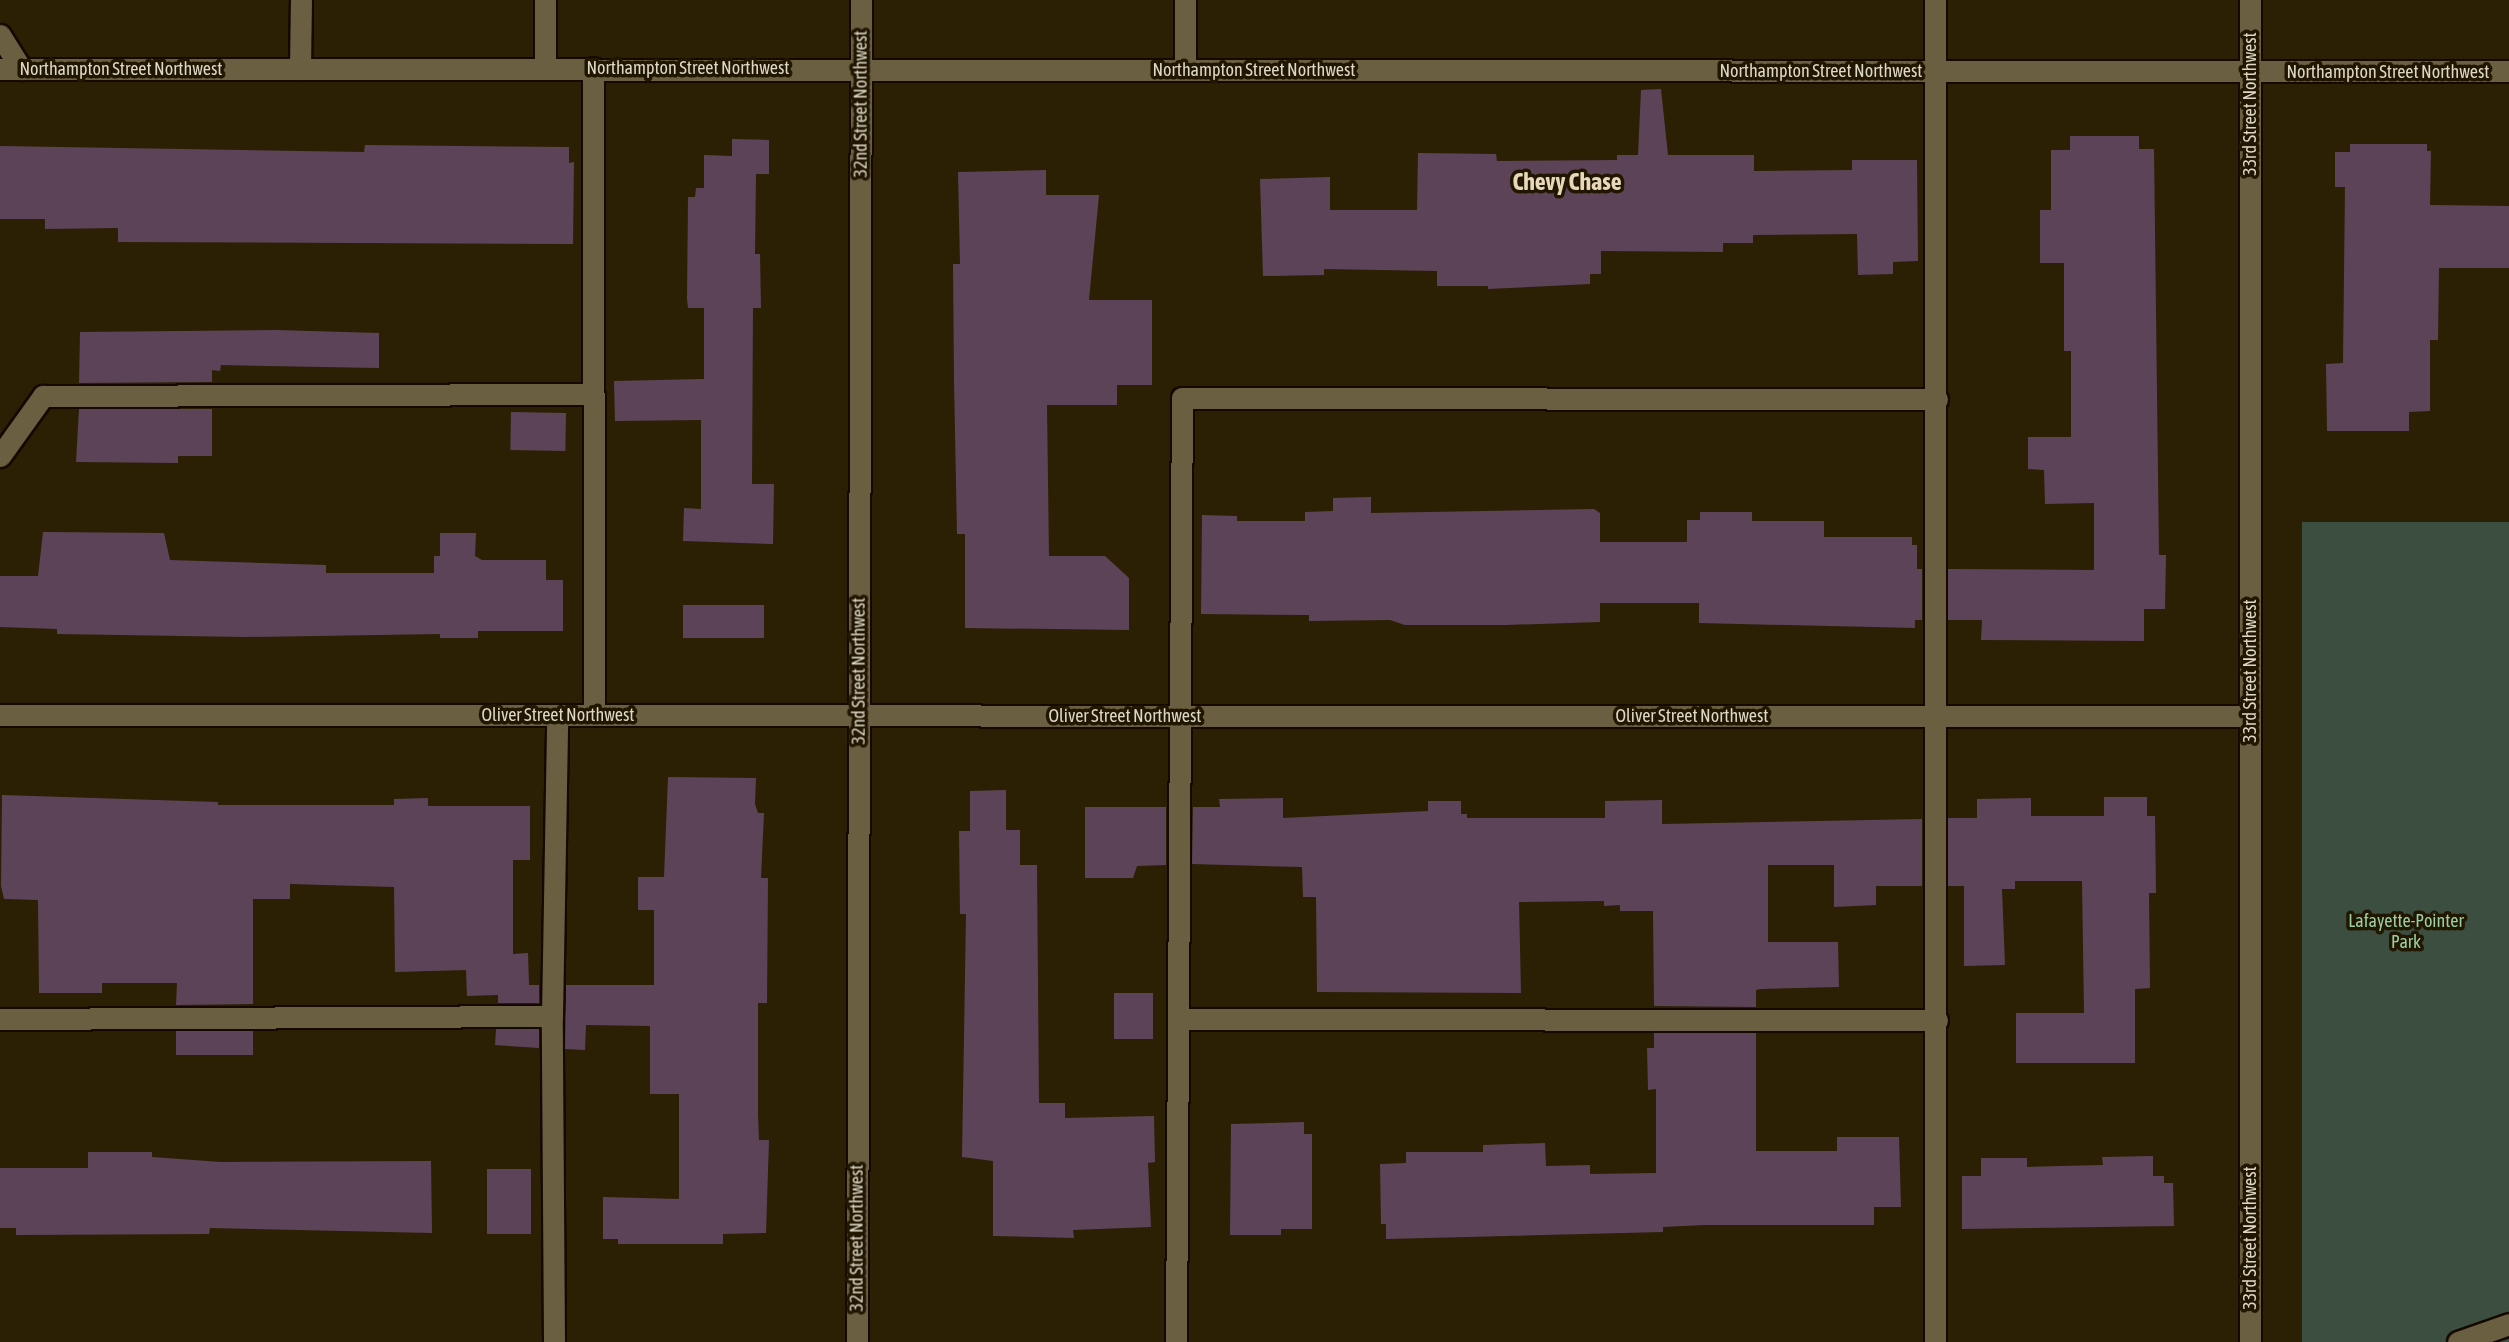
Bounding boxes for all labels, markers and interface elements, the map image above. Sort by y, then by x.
street label: 32nd Street Northwest [850,30,872,178]
street label: 33rd Street Northwest [2239,32,2261,176]
street label: Northampton Street Northwest [586,57,790,79]
street label: Northampton Street Northwest [19,58,223,80]
street label: Northampton Street Northwest [1152,59,1356,81]
street label: Northampton Street Northwest [1719,60,1923,82]
street label: Northampton Street Northwest [2286,61,2490,83]
district label: Chevy Chase [1512,168,1622,196]
street label: 32nd Street Northwest [848,597,870,745]
street label: 33rd Street Northwest [2239,599,2261,743]
street label: Oliver Street Northwest [482,704,634,726]
street label: Oliver Street Northwest [1049,705,1201,727]
street label: Oliver Street Northwest [1616,705,1768,727]
park label: Lafayette-Pointer Park [2348,911,2464,954]
street label: 32nd Street Northwest [846,1164,868,1312]
street label: 33rd Street Northwest [2239,1166,2261,1310]

